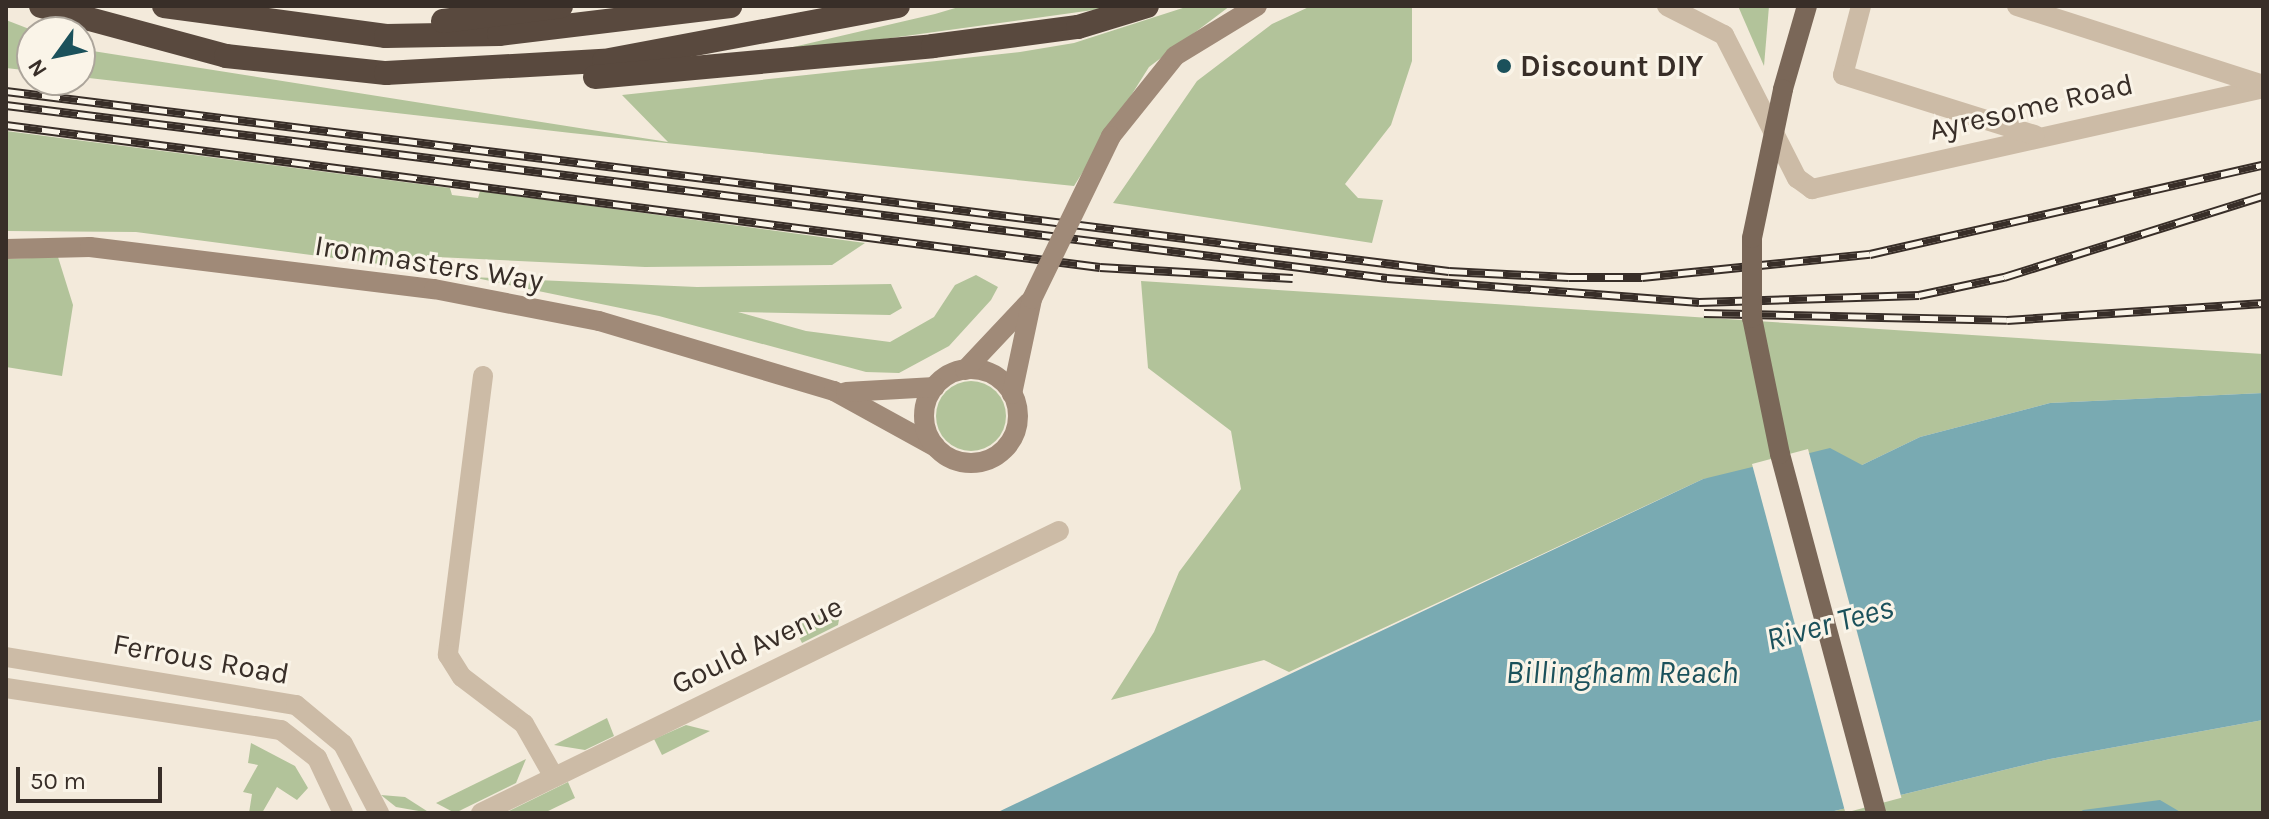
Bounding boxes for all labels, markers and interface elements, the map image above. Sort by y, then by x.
north arrow [16,16,96,96]
place label: Discount DIY [1520,48,1703,84]
text: N [22,54,53,82]
marker: Discount DIY [1495,57,1513,75]
street label: Ayresome Road [1925,66,2137,148]
street label: Ironmasters Way [312,227,546,299]
street label: Gould Avenue [666,588,848,702]
water label: River Tees [1762,589,1898,659]
street label: Ferrous Road [110,626,292,692]
water label: Billingham Reach [1505,654,1739,692]
scale bar [20,751,166,801]
text: 50 m [30,767,86,795]

